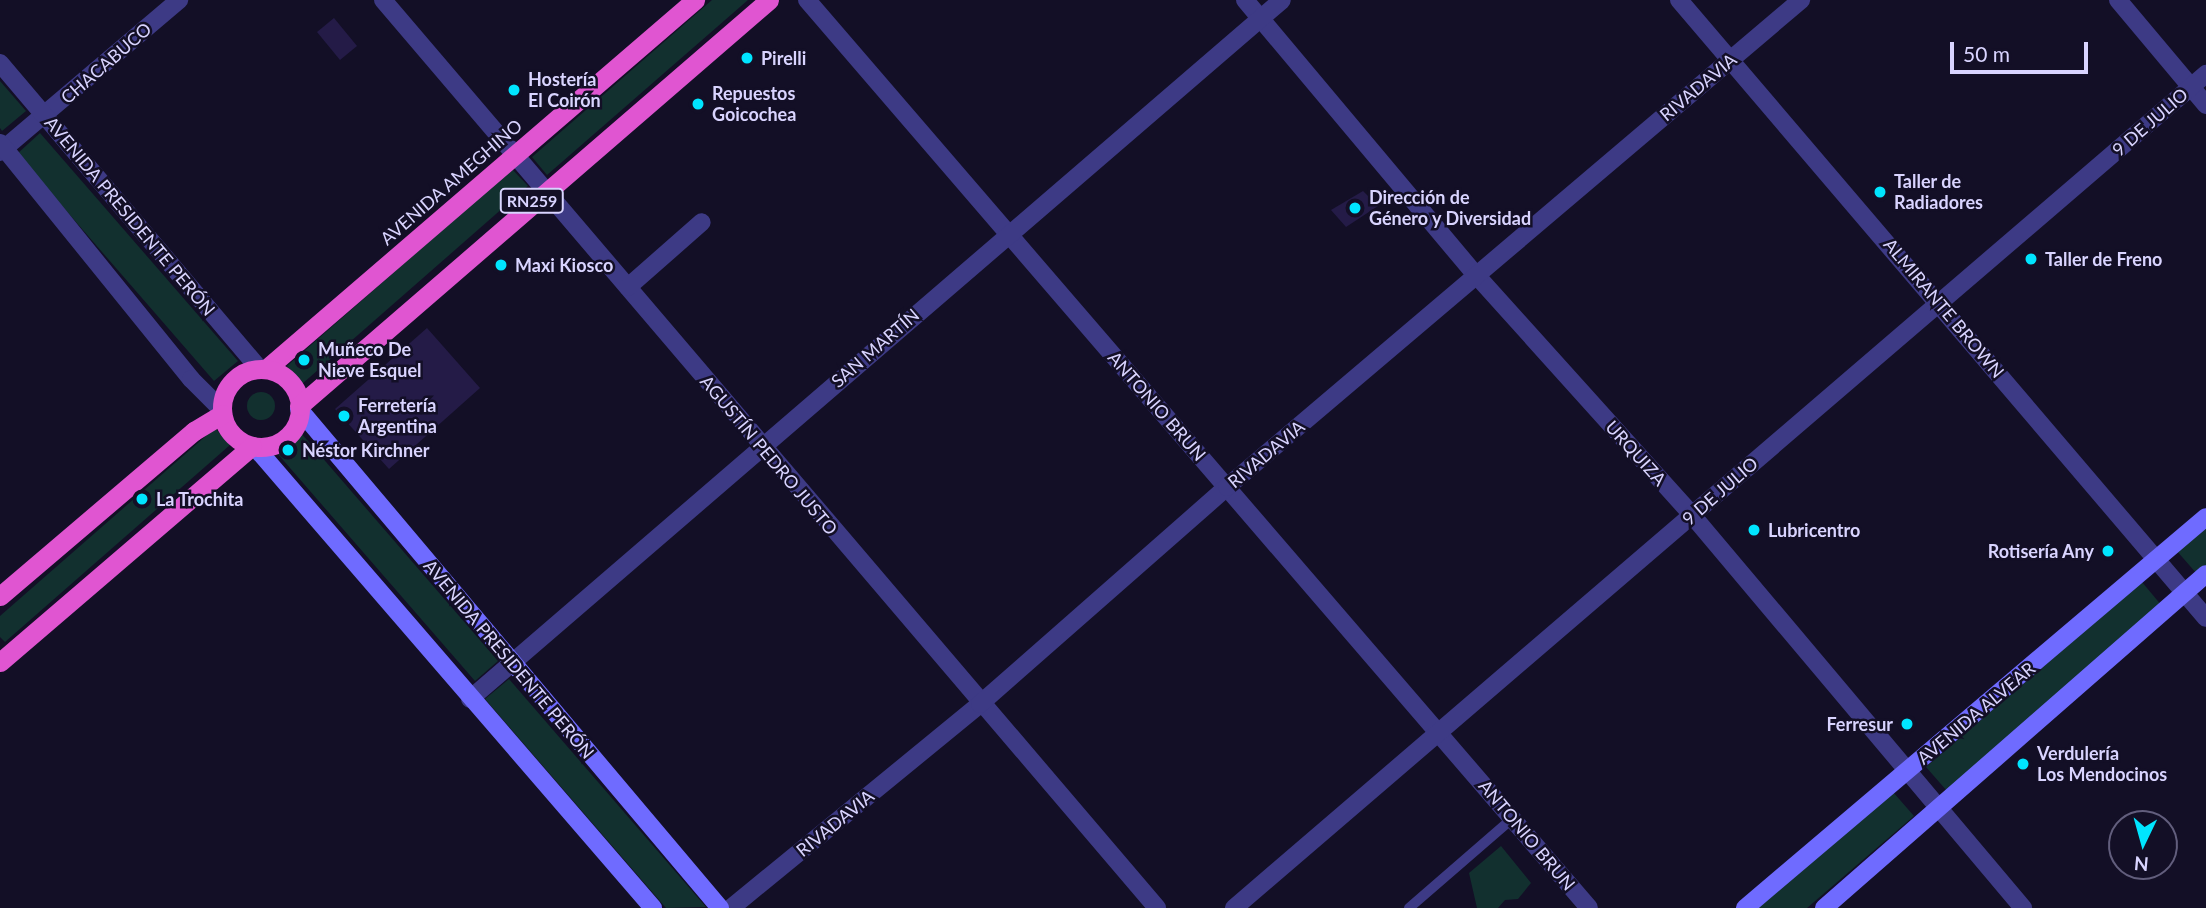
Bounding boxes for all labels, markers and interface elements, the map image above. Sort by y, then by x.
street label: CHACABUCO [56,18,156,108]
scale bar [1954,28,2092,72]
text: 50 m [1963,41,2010,66]
place label: Pirelli [761,47,806,69]
street label: RIVADAVIA [1655,49,1741,125]
marker: Pirelli [739,50,755,66]
place label: Hostería El Coirón [528,69,601,112]
marker: Hostería El Coirón [506,82,522,98]
place label: Repuestos Goicochea [712,83,796,126]
street label: 9 DE JULIO [2108,83,2192,161]
marker: Repuestos Goicochea [690,96,706,112]
street label: AVENIDA PRESIDENTE PERÓN [40,112,220,320]
street label: AVENIDA AMEGHINO [375,114,527,250]
place label: Taller de Radiadores [1894,171,1983,214]
marker: Taller de Radiadores [1872,184,1888,200]
place label: Dirección de Género y Diversidad [1369,187,1532,230]
road number: RN259 [499,188,565,214]
marker: Dirección de Género y Diversidad [1347,200,1363,216]
street label: ALMIRANTE BROWN [1879,234,2009,382]
place label: Taller de Freno [2045,248,2163,270]
marker: Taller de Freno [2023,251,2039,267]
place label: Maxi Kiosco [515,254,613,276]
marker: Maxi Kiosco [493,257,509,273]
street label: SAN MARTÍN [827,304,923,392]
place label: Muñeco De Nieve Esquel [318,339,421,382]
street label: ANTONIO BRUN [1104,347,1210,465]
marker: Muñeco De Nieve Esquel [296,352,312,368]
street label: AGUSTÍN PEDRO JUSTO [696,371,842,539]
place label: Ferretería Argentina [358,395,437,438]
marker: Ferretería Argentina [336,408,352,424]
street label: RIVADAVIA [1223,416,1309,492]
street label: URQUIZA [1601,416,1671,490]
place label: Néstor Kirchner [302,439,430,461]
marker: Néstor Kirchner [280,442,296,458]
street label: 9 DE JULIO [1678,452,1762,530]
place label: La Trochita [156,488,244,510]
marker: La Trochita [134,491,150,507]
place label: Lubricentro [1768,519,1860,541]
marker: Lubricentro [1746,522,1762,538]
place label: Rotisería Any [1987,540,2094,562]
marker: Rotisería Any [2100,543,2116,559]
street label: AVENIDA PRESIDENTE PERÓN [419,555,599,763]
street label: AVENIDA ALVEAR [1912,657,2040,769]
place label: Ferresur [1826,713,1893,735]
marker: Ferresur [1899,716,1915,732]
place label: Verdulería Los Mendocinos [2037,743,2167,786]
marker: Verdulería Los Mendocinos [2015,756,2031,772]
street label: ANTONIO BRUN [1474,775,1580,895]
street label: RIVADAVIA [792,785,878,861]
north arrow [2108,810,2178,880]
text: N [2133,852,2150,877]

